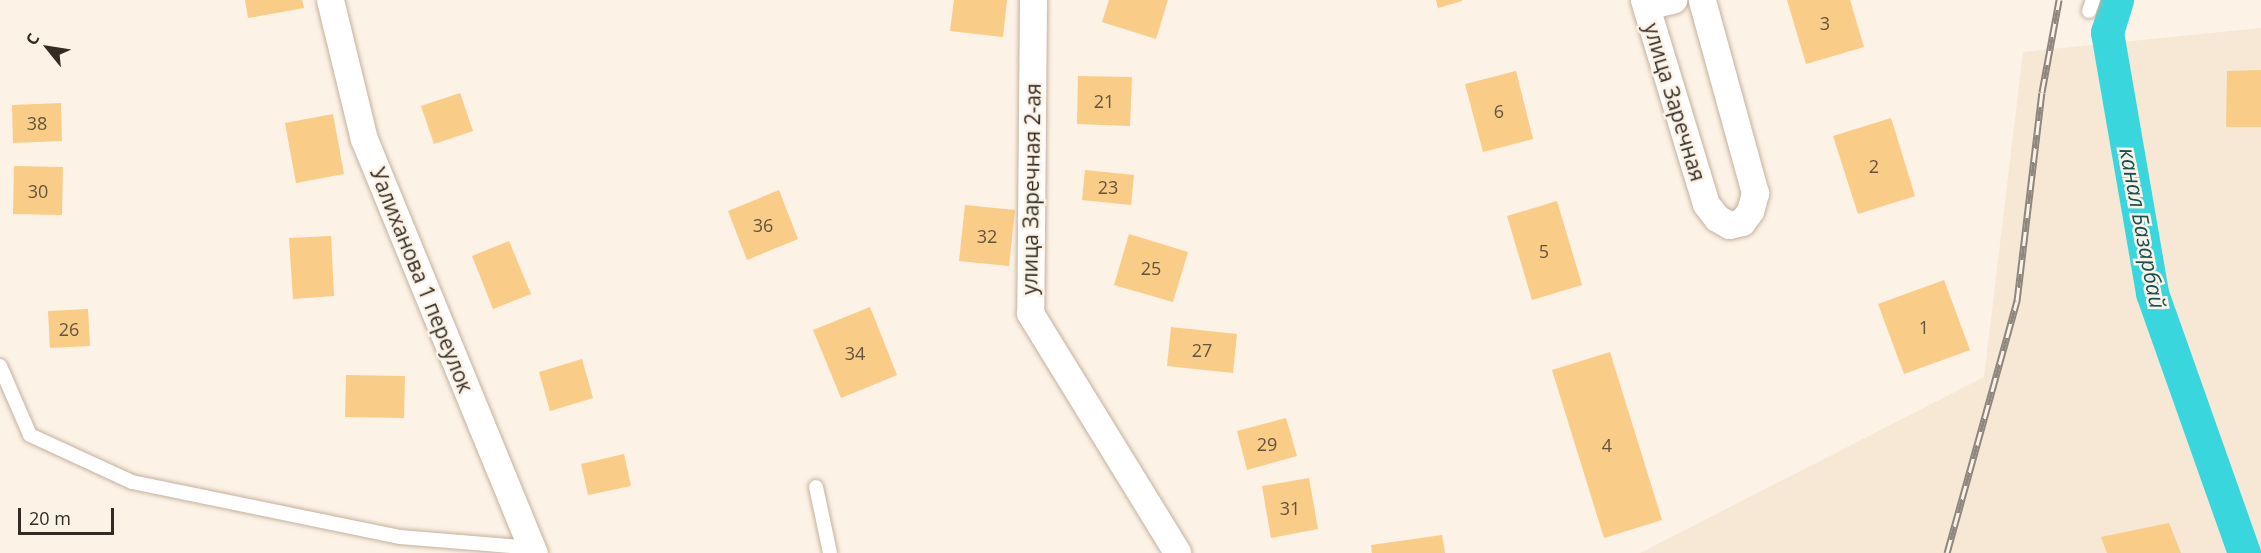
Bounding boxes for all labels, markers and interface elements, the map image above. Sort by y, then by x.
house number: 3 [1820,12,1830,34]
north arrow [18,18,78,78]
street label: улица Заречная [1639,20,1711,184]
text: С [20,29,44,49]
street label: улица Заречная 2-ая [1017,83,1045,295]
house number: 21 [1094,90,1114,112]
house number: 6 [1494,100,1504,122]
house number: 38 [27,112,47,134]
water label: канал Базарбай [2114,146,2172,310]
house number: 2 [1869,155,1879,177]
street label: Уалиханова 1 переулок [365,164,479,396]
house number: 23 [1098,176,1118,198]
house number: 30 [28,180,48,202]
house number: 36 [753,214,773,236]
house number: 32 [977,225,997,247]
house number: 5 [1539,240,1549,262]
house number: 25 [1141,257,1161,279]
house number: 1 [1919,316,1929,338]
house number: 26 [59,318,79,340]
house number: 27 [1192,339,1212,361]
house number: 34 [845,342,865,364]
house number: 29 [1257,433,1277,455]
house number: 4 [1602,434,1612,456]
scale bar [21,496,117,534]
house number: 31 [1280,497,1300,519]
text: 20 m [29,506,71,530]

